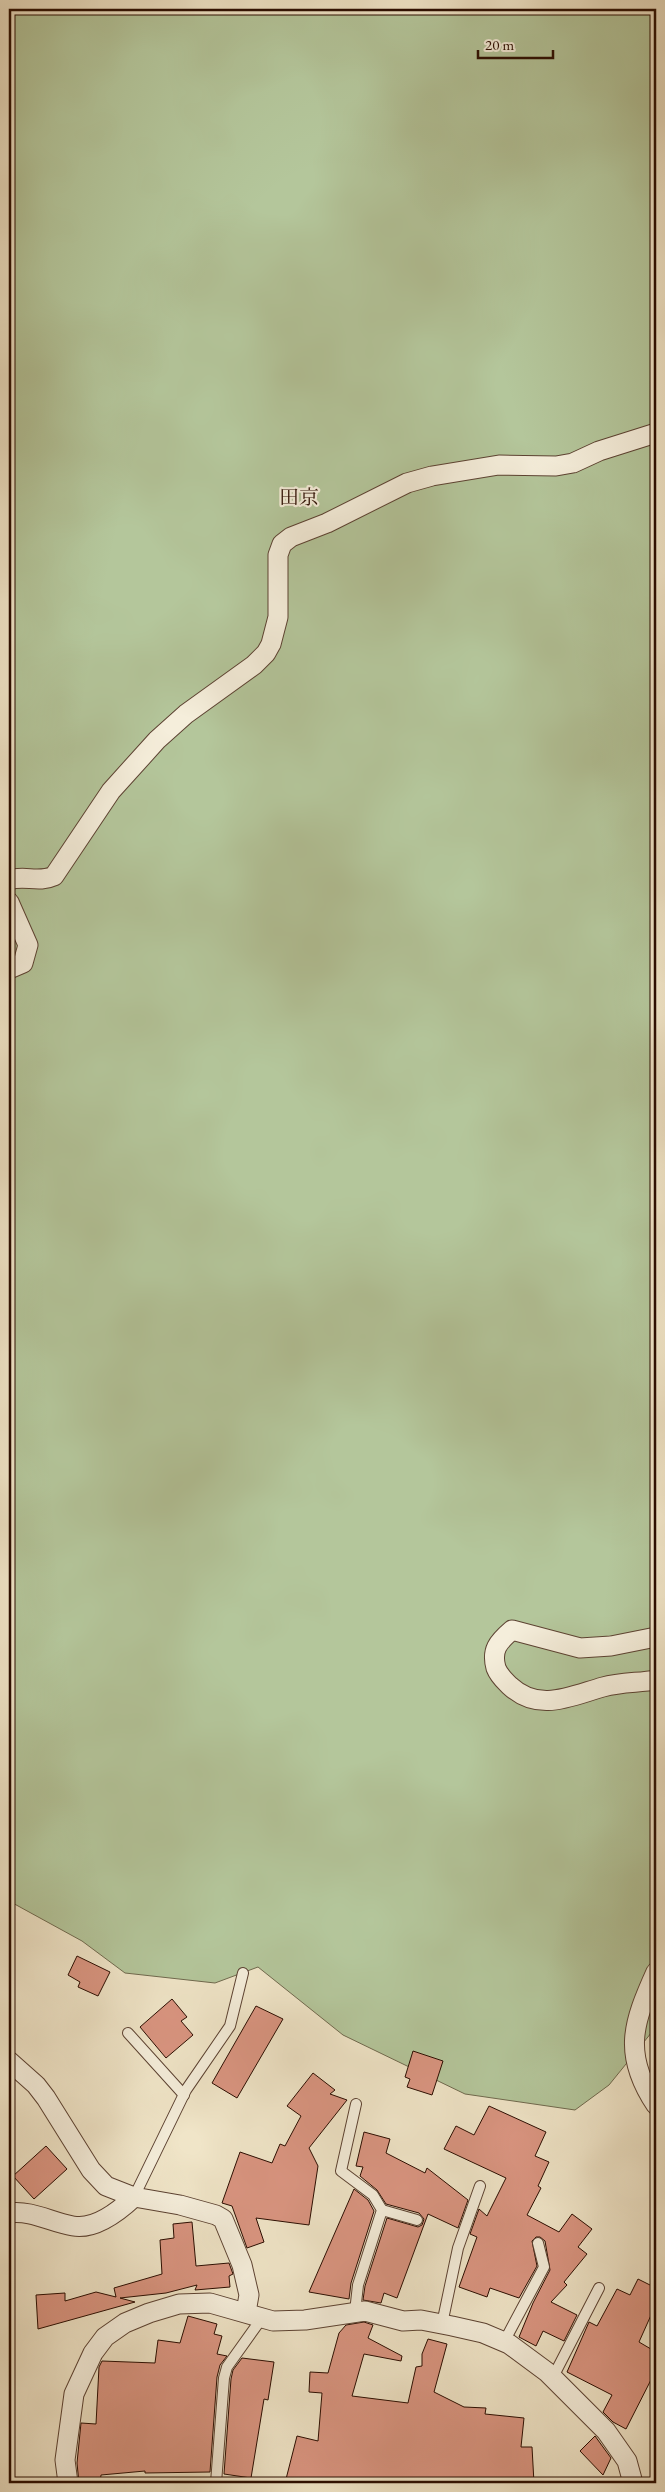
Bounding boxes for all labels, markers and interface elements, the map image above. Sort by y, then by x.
scale bar [478,28,552,60]
text: 20 m [485,35,514,54]
district label: 田京 [279,484,319,510]

